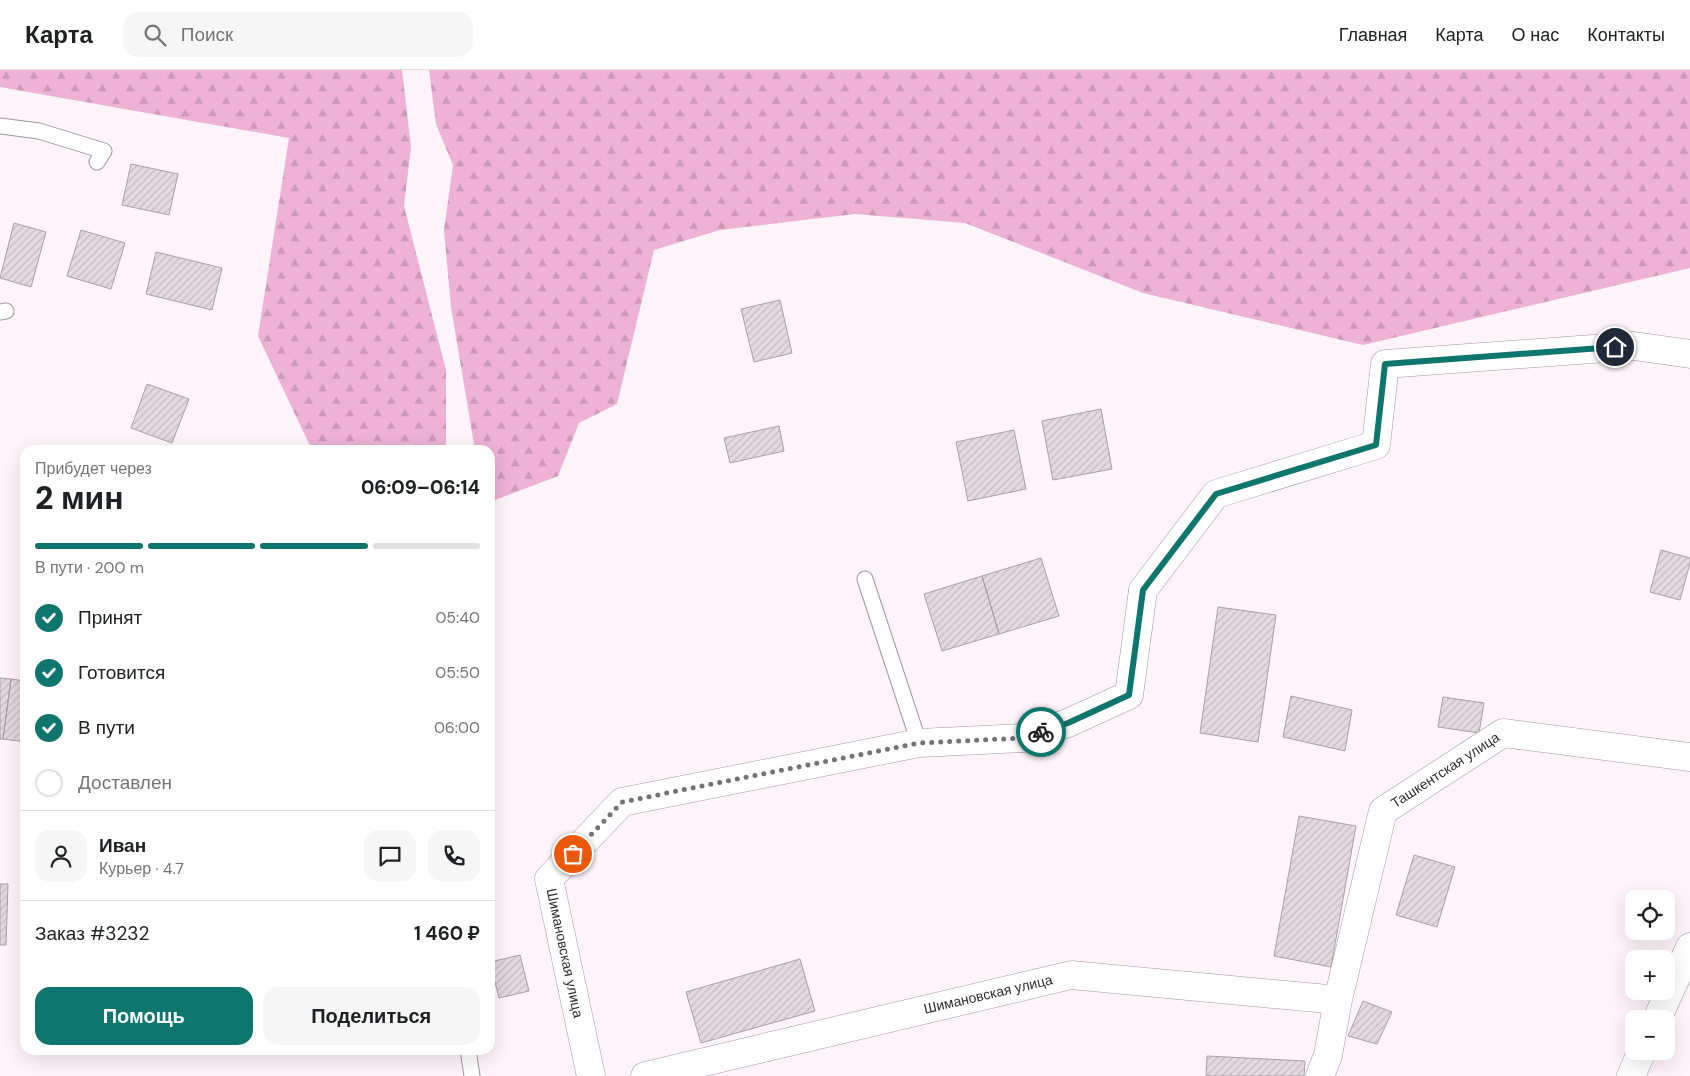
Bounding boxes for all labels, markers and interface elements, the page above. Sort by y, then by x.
search box [123,12,473,57]
text: Карта [25,19,93,50]
icon: search [141,21,169,49]
text: Поиск [181,22,233,47]
text: Главная [1339,23,1407,47]
text: Карта [1435,23,1484,47]
text: О нас [1512,23,1559,47]
text: Контакты [1587,23,1665,47]
pin [1594,326,1636,368]
icon: home [1601,333,1629,361]
text: Прибудет через [35,458,152,479]
text: 06:09–06:14 [361,475,480,500]
text: 2 мин [35,477,124,519]
text: В пути · 200 m [35,557,144,578]
icon: check [35,604,63,632]
text: Принят [78,605,142,630]
text: 05:40 [435,607,480,628]
icon: check [35,659,63,687]
text: Готовится [78,660,165,685]
text: 05:50 [435,662,480,683]
courier [1016,707,1066,757]
icon: check [35,714,63,742]
text: В пути [78,715,135,740]
text: 06:00 [434,717,480,738]
icon: bike [1027,718,1055,746]
street label: Ташкентская улица [1387,728,1503,812]
text: Доставлен [78,770,172,795]
button: person [35,830,87,882]
button: chat [364,830,416,882]
button: phone [428,830,480,882]
text: Иван [99,833,146,858]
pin [552,833,594,875]
icon: bag [559,840,587,868]
text: Курьер · 4.7 [99,858,184,879]
street label: Шимановская улица [542,887,588,1020]
map controls [1625,890,1675,1060]
button: locate [1625,890,1675,940]
text: Заказ #3232 [35,921,150,946]
text: 1 460 ₽ [414,921,480,946]
button: + [1625,950,1675,1000]
street label: Шимановская улица [922,970,1054,1018]
button: Помощь [35,987,253,1045]
button: Поделиться [263,987,480,1045]
button: − [1625,1010,1675,1060]

